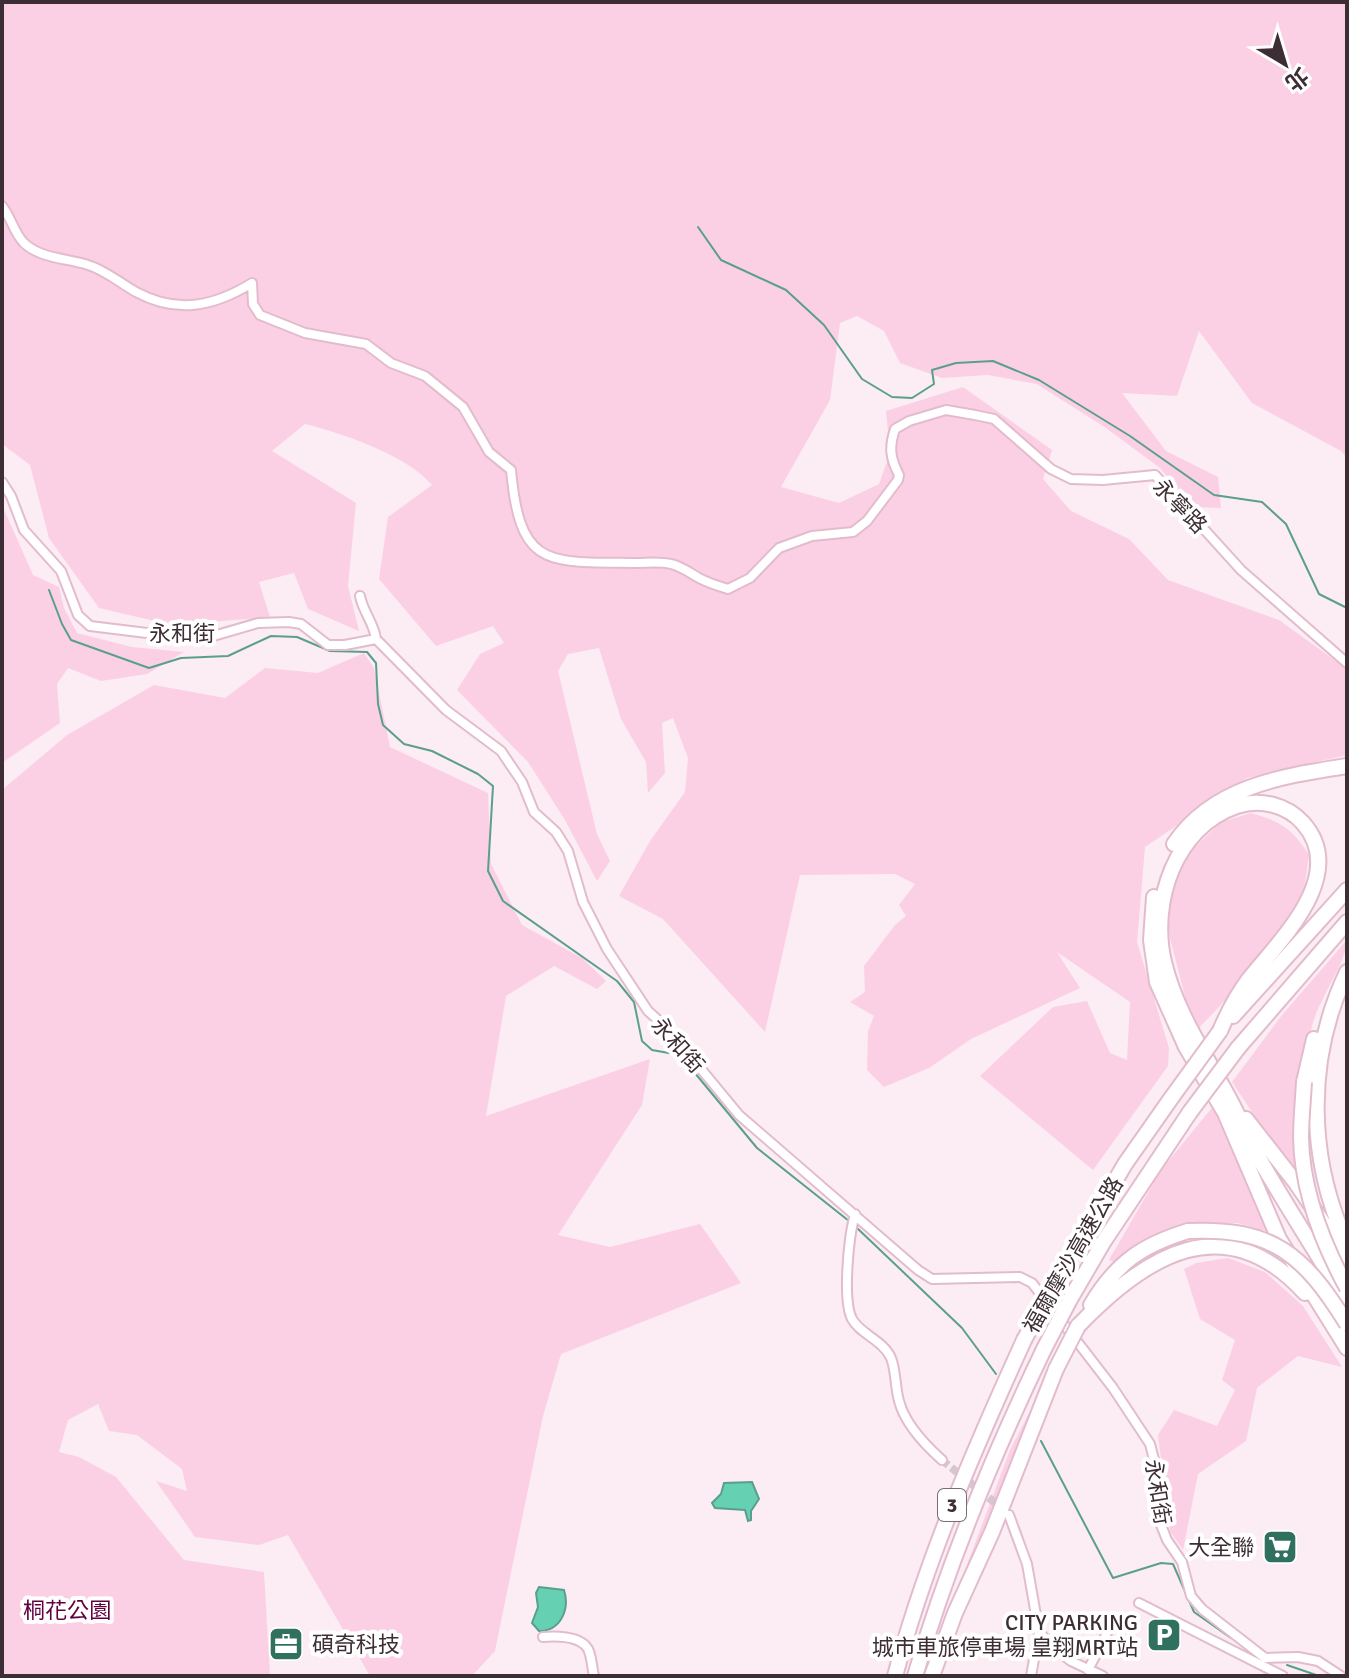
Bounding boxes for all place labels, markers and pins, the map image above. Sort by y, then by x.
supermarket icon: 大全聯 [1261,1528,1299,1566]
place label: 大全聯 [1188,1534,1254,1561]
place label: CITY PARKING 城市車旅停車場 皇翔MRT站 [872,1609,1138,1661]
parking icon: CITY PARKING 城市車旅停車場 皇翔MRT站 [1145,1616,1183,1654]
office icon: 碩奇科技 [267,1625,305,1663]
place label: 碩奇科技 [312,1631,400,1658]

